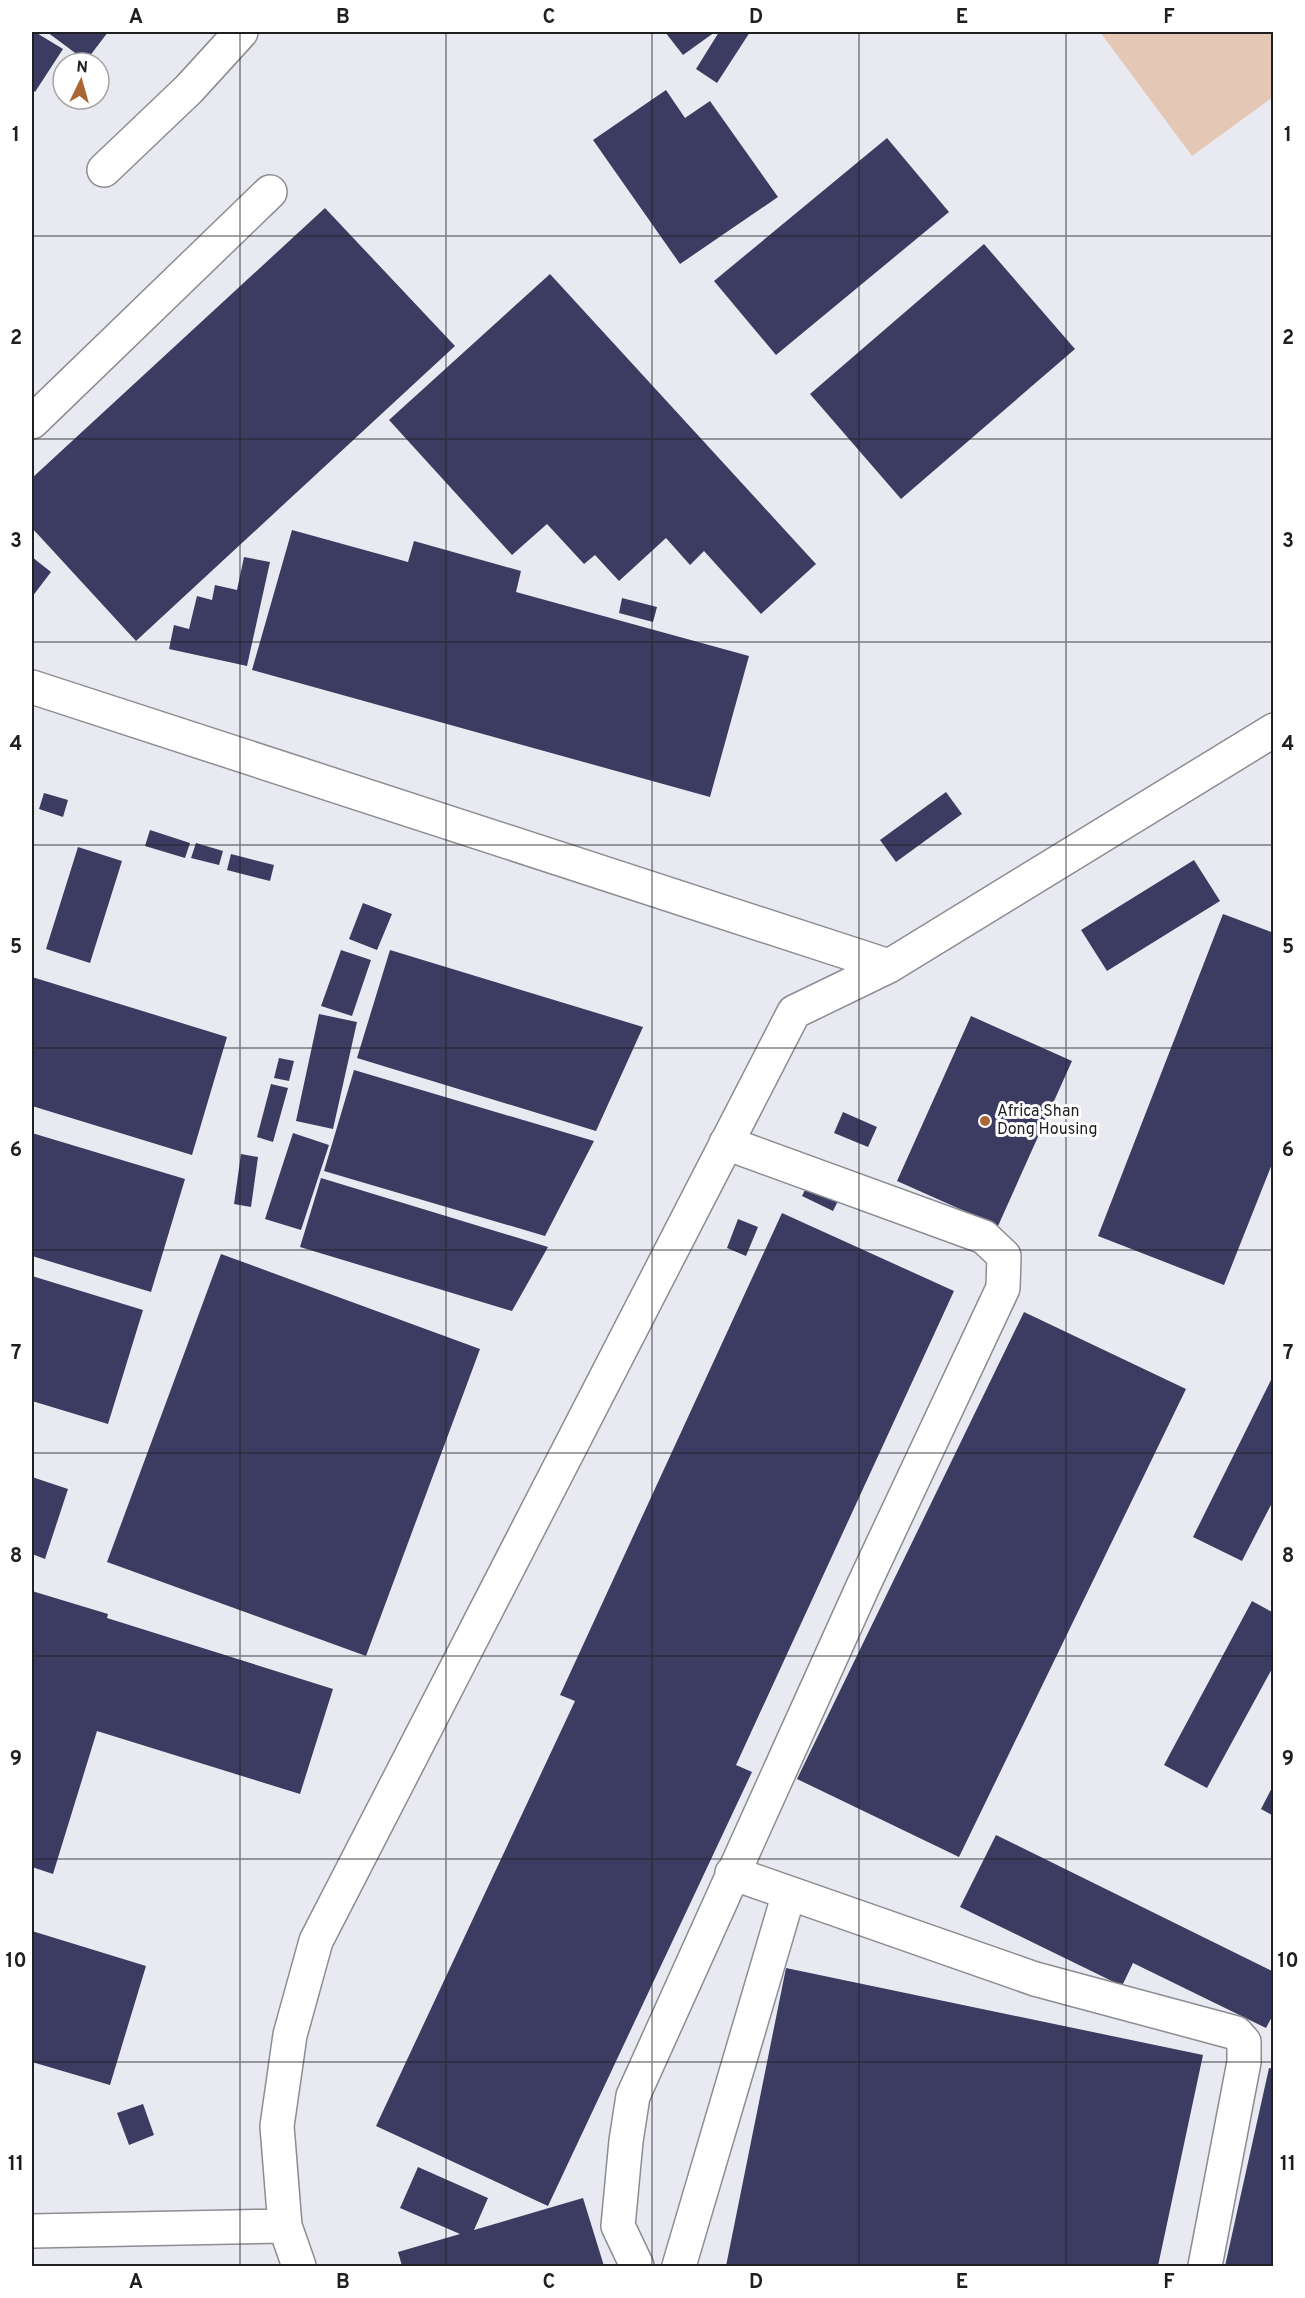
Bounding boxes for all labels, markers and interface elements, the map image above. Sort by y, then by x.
text: A [129,5,143,31]
text: B [336,5,350,31]
text: C [543,5,555,31]
text: D [749,5,763,31]
text: E [956,5,968,31]
text: F [1163,5,1175,31]
north arrow [51,51,111,111]
text: N [76,58,89,79]
text: 1 [12,123,20,149]
text: 1 [1284,123,1292,149]
text: 2 [10,326,22,352]
text: 2 [1282,326,1294,352]
text: 3 [10,529,22,555]
text: 3 [1282,529,1294,555]
text: 4 [10,732,22,758]
text: 4 [1282,732,1294,758]
text: 5 [10,935,22,961]
text: 5 [1282,935,1294,961]
place label: Africa Shan Dong Housing [997,1102,1098,1140]
marker: Africa Shan Dong Housing [978,1114,992,1128]
text: 6 [10,1138,22,1164]
text: 6 [1282,1138,1294,1164]
text: 7 [11,1341,21,1367]
text: 7 [1283,1341,1293,1367]
text: 8 [10,1544,22,1570]
text: 8 [1282,1544,1294,1570]
text: 9 [10,1747,22,1773]
text: 9 [1282,1747,1294,1773]
text: 10 [5,1949,27,1975]
text: 10 [1277,1949,1299,1975]
text: 11 [8,2152,24,2178]
text: 11 [1280,2152,1296,2178]
text: A [129,2270,143,2296]
text: B [336,2270,350,2296]
text: C [543,2270,555,2296]
text: D [749,2270,763,2296]
text: E [956,2270,968,2296]
text: F [1163,2270,1175,2296]

